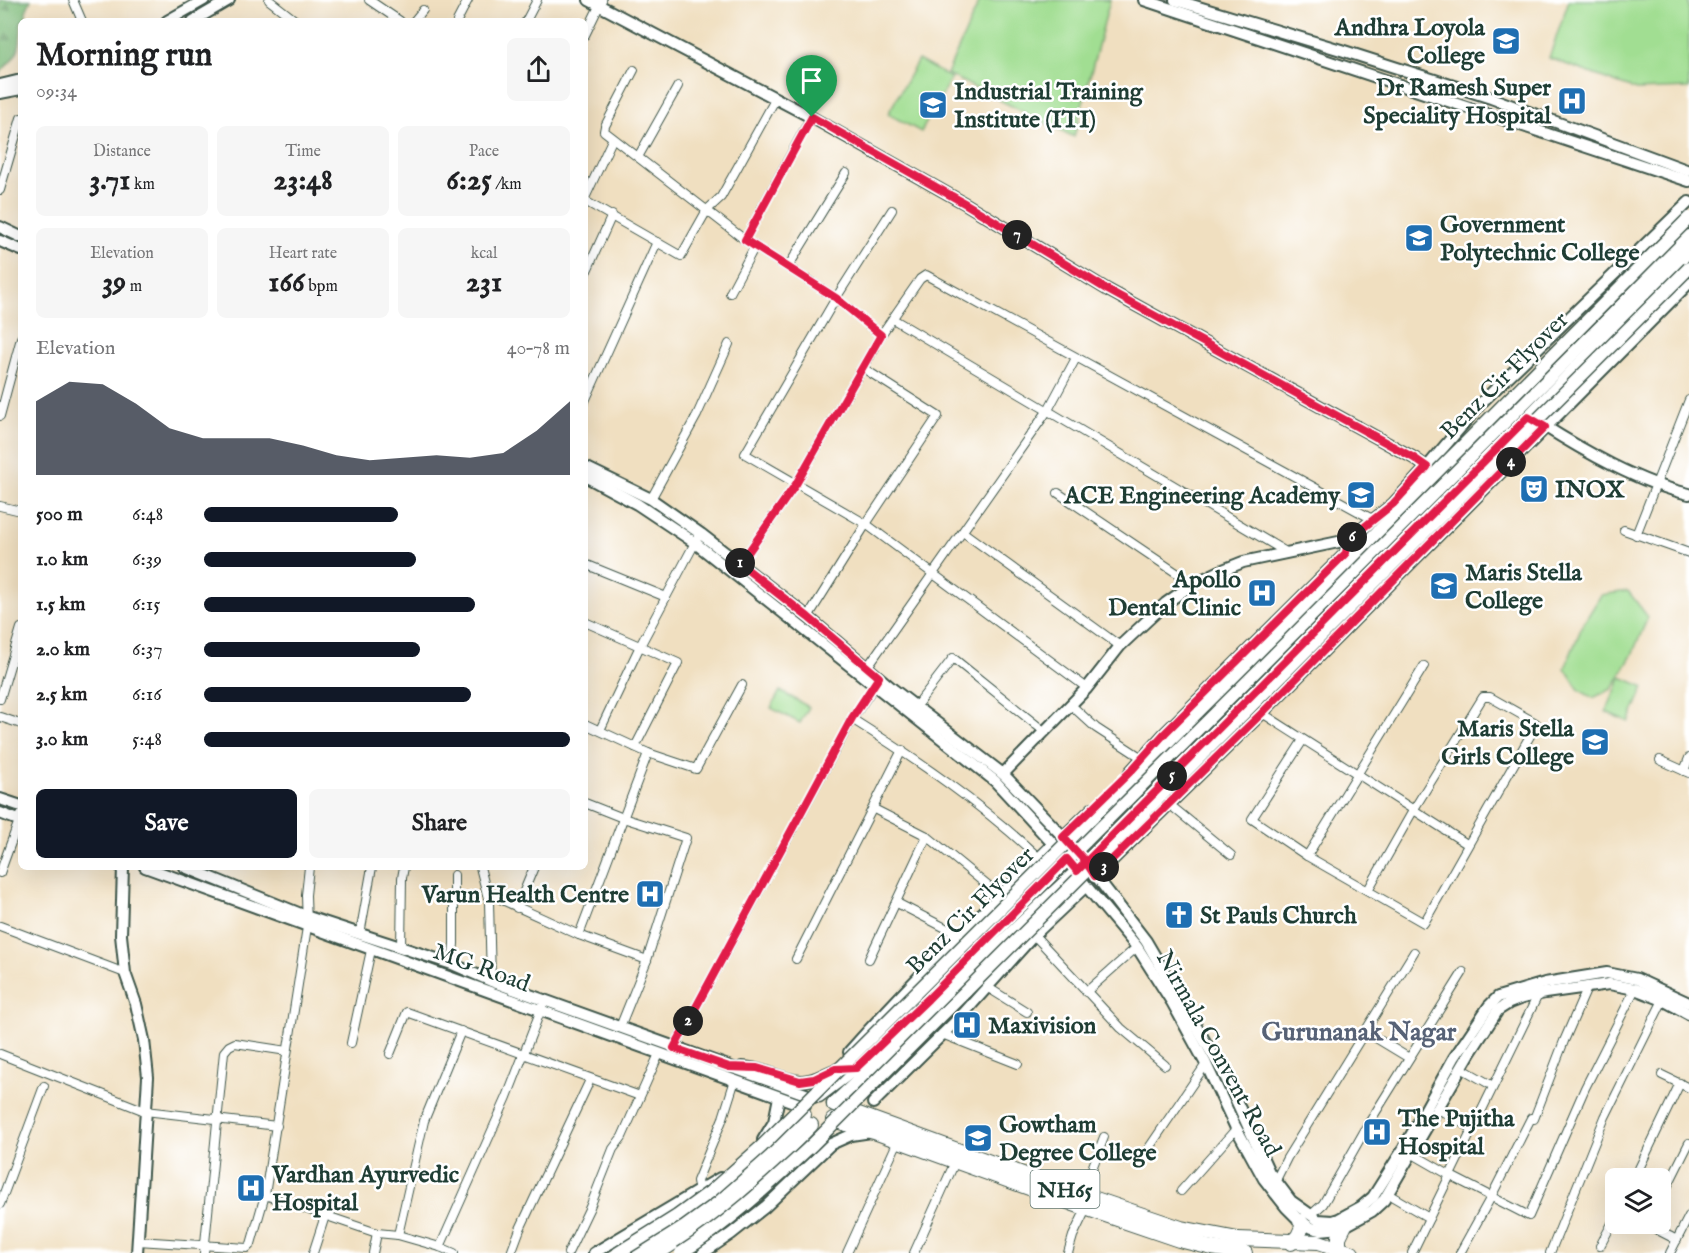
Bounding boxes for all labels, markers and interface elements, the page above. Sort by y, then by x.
place label: Andhra Loyola College [1334,13,1486,72]
school or university icon: Andhra Loyola College [1490,25,1522,57]
text: Morning run [36,35,212,77]
button: share [507,38,570,101]
pin [786,55,837,117]
icon: arrive [795,64,828,97]
place label: Dr Ramesh Super Speciality Hospital [1363,73,1551,132]
place label: Industrial Training Institute (ITI) [954,77,1144,136]
text: 09:34 [36,79,77,104]
hospital icon: Dr Ramesh Super Speciality Hospital [1556,85,1588,117]
school or university icon: Industrial Training Institute (ITI) [917,89,949,121]
text: Distance [93,142,151,162]
text: Time [285,142,321,162]
text: Pace [469,142,499,162]
text: 3.71 [89,162,130,200]
text: 23:48 [273,162,333,200]
text: 6:25 [446,162,492,200]
text: km [130,175,155,195]
text: /km [492,175,522,195]
place label: Government Polytechnic College [1440,210,1639,269]
pin: 7 [1002,220,1032,250]
school or university icon: Government Polytechnic College [1403,222,1435,254]
text: 7 [1013,225,1021,245]
text: Elevation [90,244,154,264]
text: Heart rate [269,244,337,264]
text: kcal [471,244,497,264]
text: 39 [102,264,126,302]
text: 166 [268,264,305,302]
text: 231 [466,264,502,302]
text: m [126,277,142,297]
text: bpm [305,277,338,297]
street label: Benz Cir Flyover [1434,305,1576,447]
text: Elevation [36,336,115,361]
text: 40–78 m [507,336,570,361]
pin: 4 [1496,447,1526,477]
text: 4 [1507,452,1515,472]
theatre icon: INOX [1518,473,1550,505]
place label: INOX [1555,475,1625,506]
school or university icon: ACE Engineering Academy [1345,479,1377,511]
place label: ACE Engineering Academy [1063,481,1341,512]
text: 500 m [36,502,83,527]
text: 6:48 [132,502,163,527]
pin: 6 [1337,522,1367,552]
text: 6 [1349,527,1355,547]
text: 1.0 km [36,547,88,572]
text: 6:39 [132,547,162,572]
pin: 1 [725,548,755,578]
text: 1 [737,553,743,573]
place label: Maris Stella College [1465,558,1583,617]
place label: Apollo Dental Clinic [1108,565,1241,624]
school or university icon: Maris Stella College [1428,570,1460,602]
hospital icon: Apollo Dental Clinic [1246,577,1278,609]
text: 1.5 km [36,592,86,617]
text: 6:15 [132,592,160,617]
text: 2.0 km [36,637,90,662]
text: 6:37 [132,637,163,662]
text: 2.5 km [36,682,87,707]
text: 6:16 [132,682,162,707]
place label: Maris Stella Girls College [1441,714,1575,773]
school or university icon: Maris Stella Girls College [1579,726,1611,758]
text: 3.0 km [36,727,88,752]
text: 5:48 [132,727,162,752]
pin: 5 [1157,761,1187,791]
text: 5 [1169,766,1175,786]
button: Save [36,789,297,858]
button: Share [309,789,570,858]
street label: Benz Cir Flyover [900,840,1042,982]
pin: 3 [1089,852,1119,882]
text: 3 [1101,857,1107,877]
hospital icon: Varun Health Centre [634,878,666,910]
place label: Varun Health Centre [421,880,629,911]
church icon: St Pauls Church [1163,899,1195,931]
place label: St Pauls Church [1200,901,1357,932]
street label: MG Road [429,937,534,1000]
street label: Nirmala Convent Road [1148,945,1287,1163]
pin: 2 [673,1006,703,1036]
hospital icon: Maxivision [951,1009,983,1041]
text: 2 [684,1011,692,1031]
place label: Maxivision [988,1011,1097,1042]
district label: Gurunanak Nagar [1262,1016,1457,1049]
place label: The Pujitha Hospital [1397,1104,1515,1163]
place label: Gowtham Degree College [999,1110,1156,1169]
hospital icon: The Pujitha Hospital [1361,1116,1393,1148]
school or university icon: Gowtham Degree College [962,1122,994,1154]
place label: Vardhan Ayurvedic Hospital [271,1160,459,1219]
map controls [1605,1168,1671,1234]
button: layers [1605,1168,1671,1234]
road number: NH65 [1030,1170,1100,1208]
hospital icon: Vardhan Ayurvedic Hospital [235,1172,267,1204]

